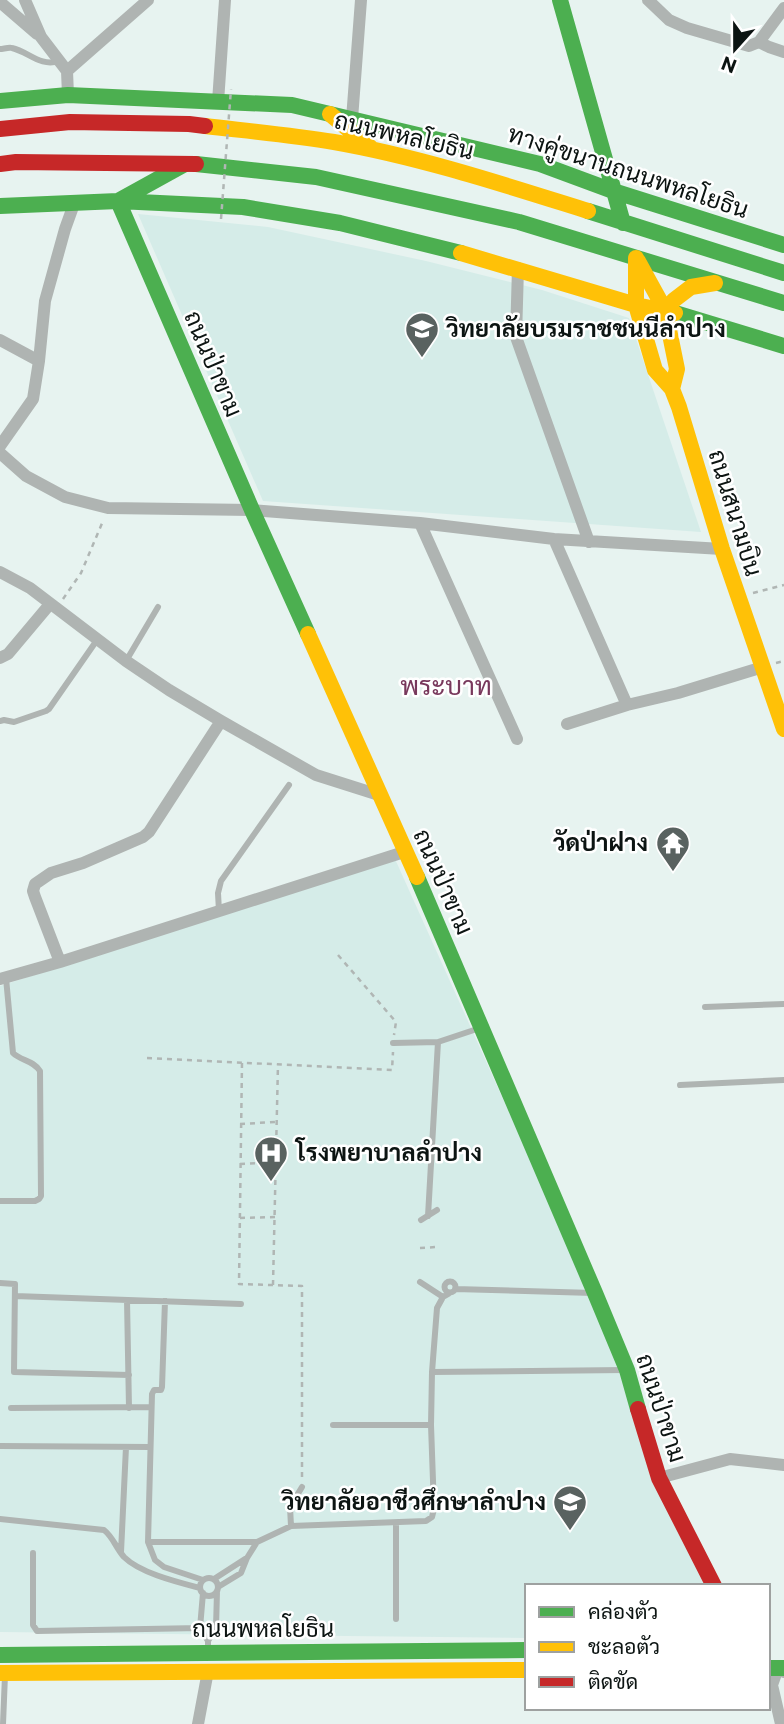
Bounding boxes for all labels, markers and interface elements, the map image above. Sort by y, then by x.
north arrow [700,14,770,84]
text: N [718,52,740,79]
street label: ถนนพหลโยธิน [332,104,477,165]
street label: ทางคู่ขนานถนนพหลโยธิน [503,118,752,227]
street label: ถนนป่าขาม [179,306,250,421]
school or university icon: วิทยาลัยบรมราชชนนีลำปาง [403,310,441,359]
place label: วิทยาลัยบรมราชชนนีลำปาง [445,313,726,342]
street label: ถนนสนามบิน [703,446,769,579]
district label: พระบาท [400,669,492,700]
street label: ถนนป่าขาม [408,824,480,939]
temple icon: วัดป่าฝาง [654,824,692,873]
place label: วัดป่าฝาง [553,827,648,856]
hospital icon: โรงพยาบาลลำปาง [252,1134,290,1183]
place label: โรงพยาบาลลำปาง [294,1137,482,1166]
street label: ถนนป่าขาม [631,1350,694,1466]
school or university icon: วิทยาลัยอาชีวศึกษาลำปาง [551,1483,589,1532]
place label: วิทยาลัยอาชีวศึกษาลำปาง [280,1486,546,1515]
legend [525,1584,770,1710]
text: คล่องตัว [588,1598,658,1623]
street label: ถนนพหลโยธิน [192,1613,334,1642]
text: ชะลอตัว [588,1633,660,1658]
text: ติดขัด [588,1668,638,1693]

